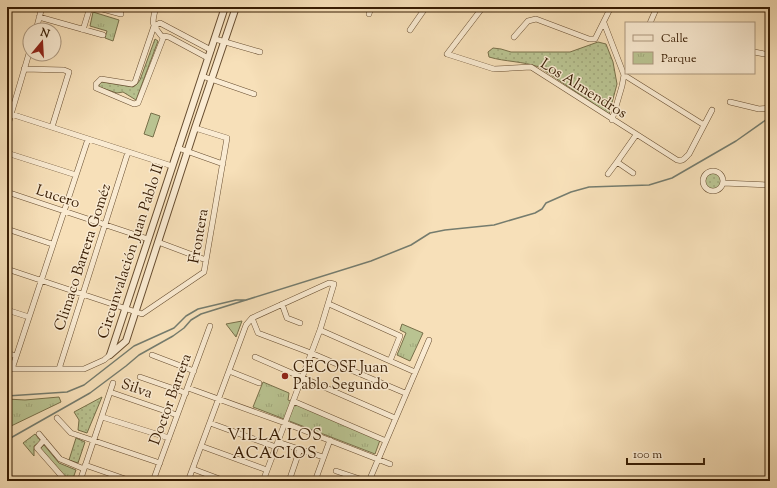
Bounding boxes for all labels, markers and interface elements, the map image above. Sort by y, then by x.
north arrow [22,22,62,62]
legend [625,22,755,74]
text: N [37,24,52,42]
text: Calle [661,30,689,48]
text: Parque [661,50,697,68]
street label: Los Almendros [536,54,631,124]
street label: Circunvalación Juan Pablo II [93,161,170,342]
street label: Lucero [33,180,82,214]
street label: Climaco Barrera Goméz [50,181,117,334]
street label: Frontera [184,207,215,265]
street label: Doctor Barrera [145,351,198,448]
place label: CECOSF Juan Pablo Segundo [293,358,389,396]
marker: CECOSF Juan Pablo Segundo [280,371,290,381]
street label: Silva [118,374,155,405]
district label: VILLA LOS ACACIOS [227,425,323,466]
scale bar [627,440,704,466]
text: 100 m [633,446,662,464]

